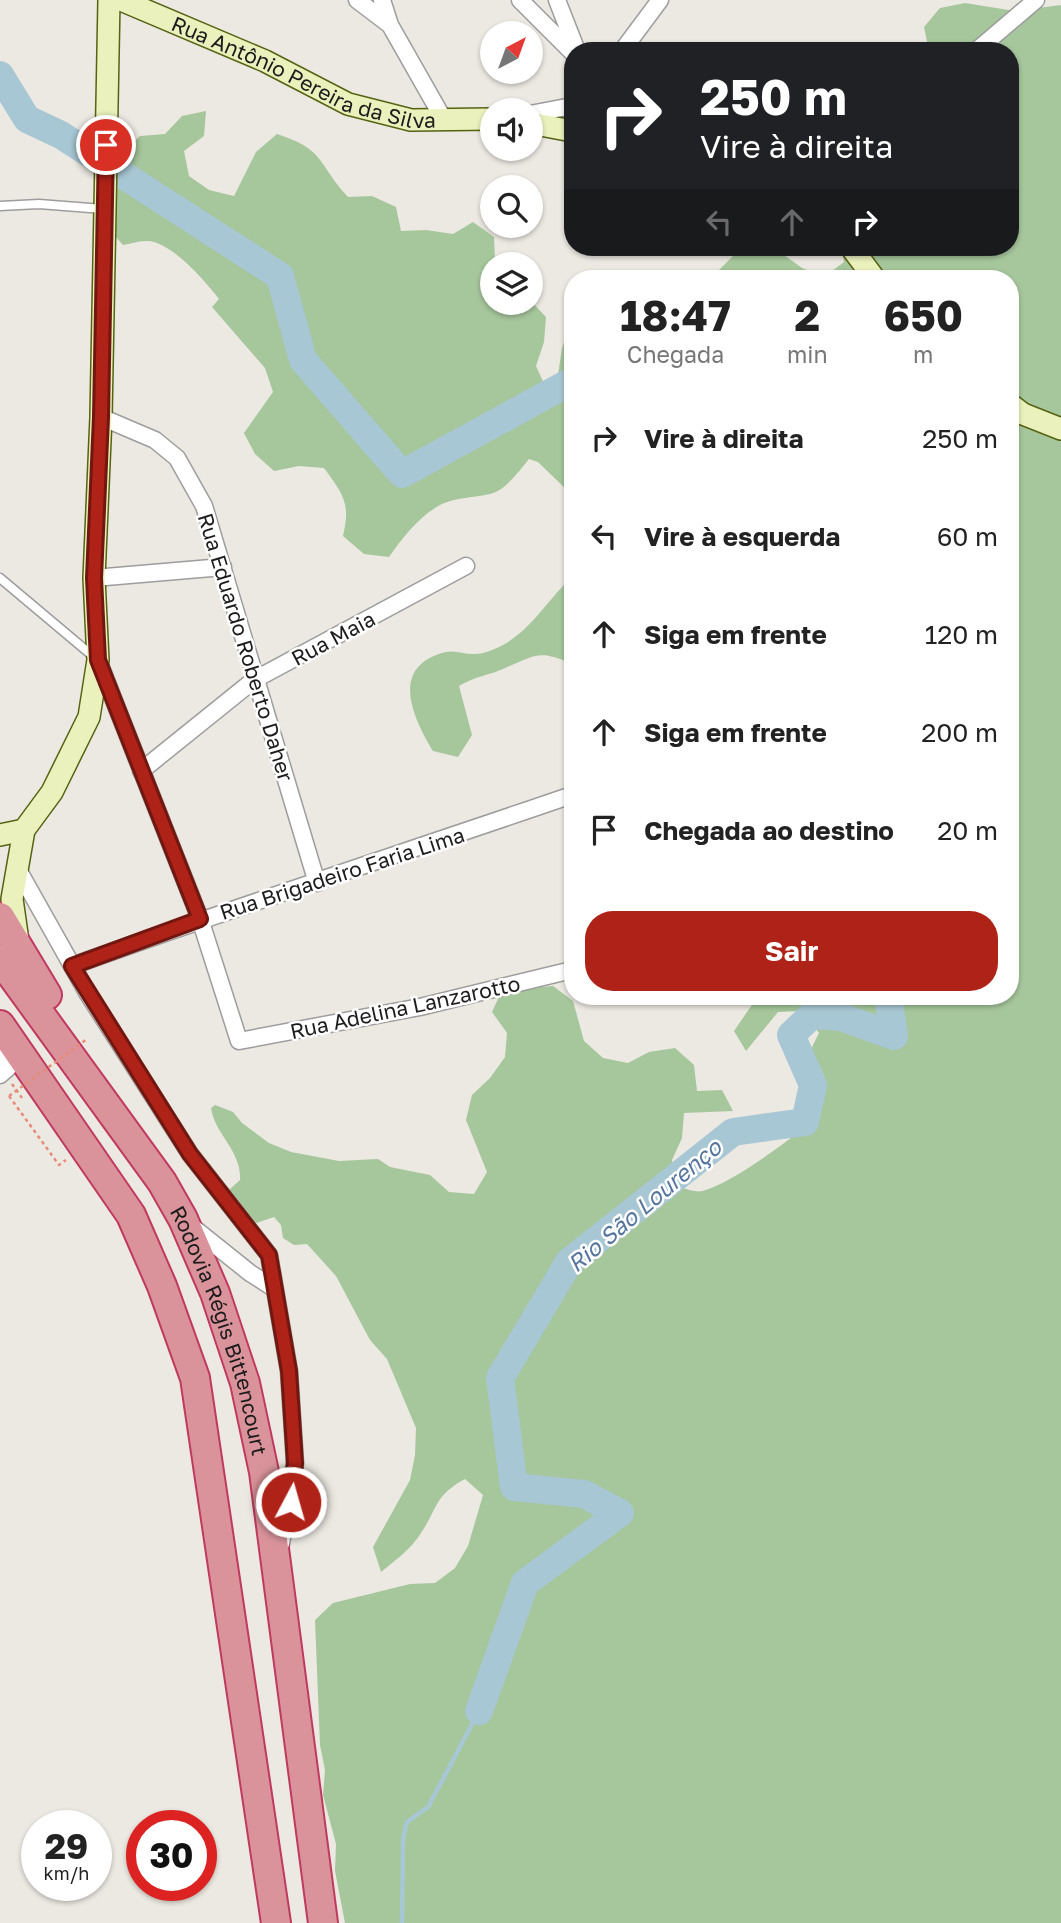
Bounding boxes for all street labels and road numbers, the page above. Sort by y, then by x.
street label: Rua Antônio Pereira da Silva [168,10,436,133]
street label: Rua Eduardo Roberto Daher [193,510,299,784]
street label: Rua Maia [287,605,379,671]
street label: Rua Brigadeiro Faria Lima [216,821,468,925]
street label: Rua Adelina Lanzarotto [288,970,522,1044]
street label: Rodovia Régis Bittencourt [165,1201,273,1458]

